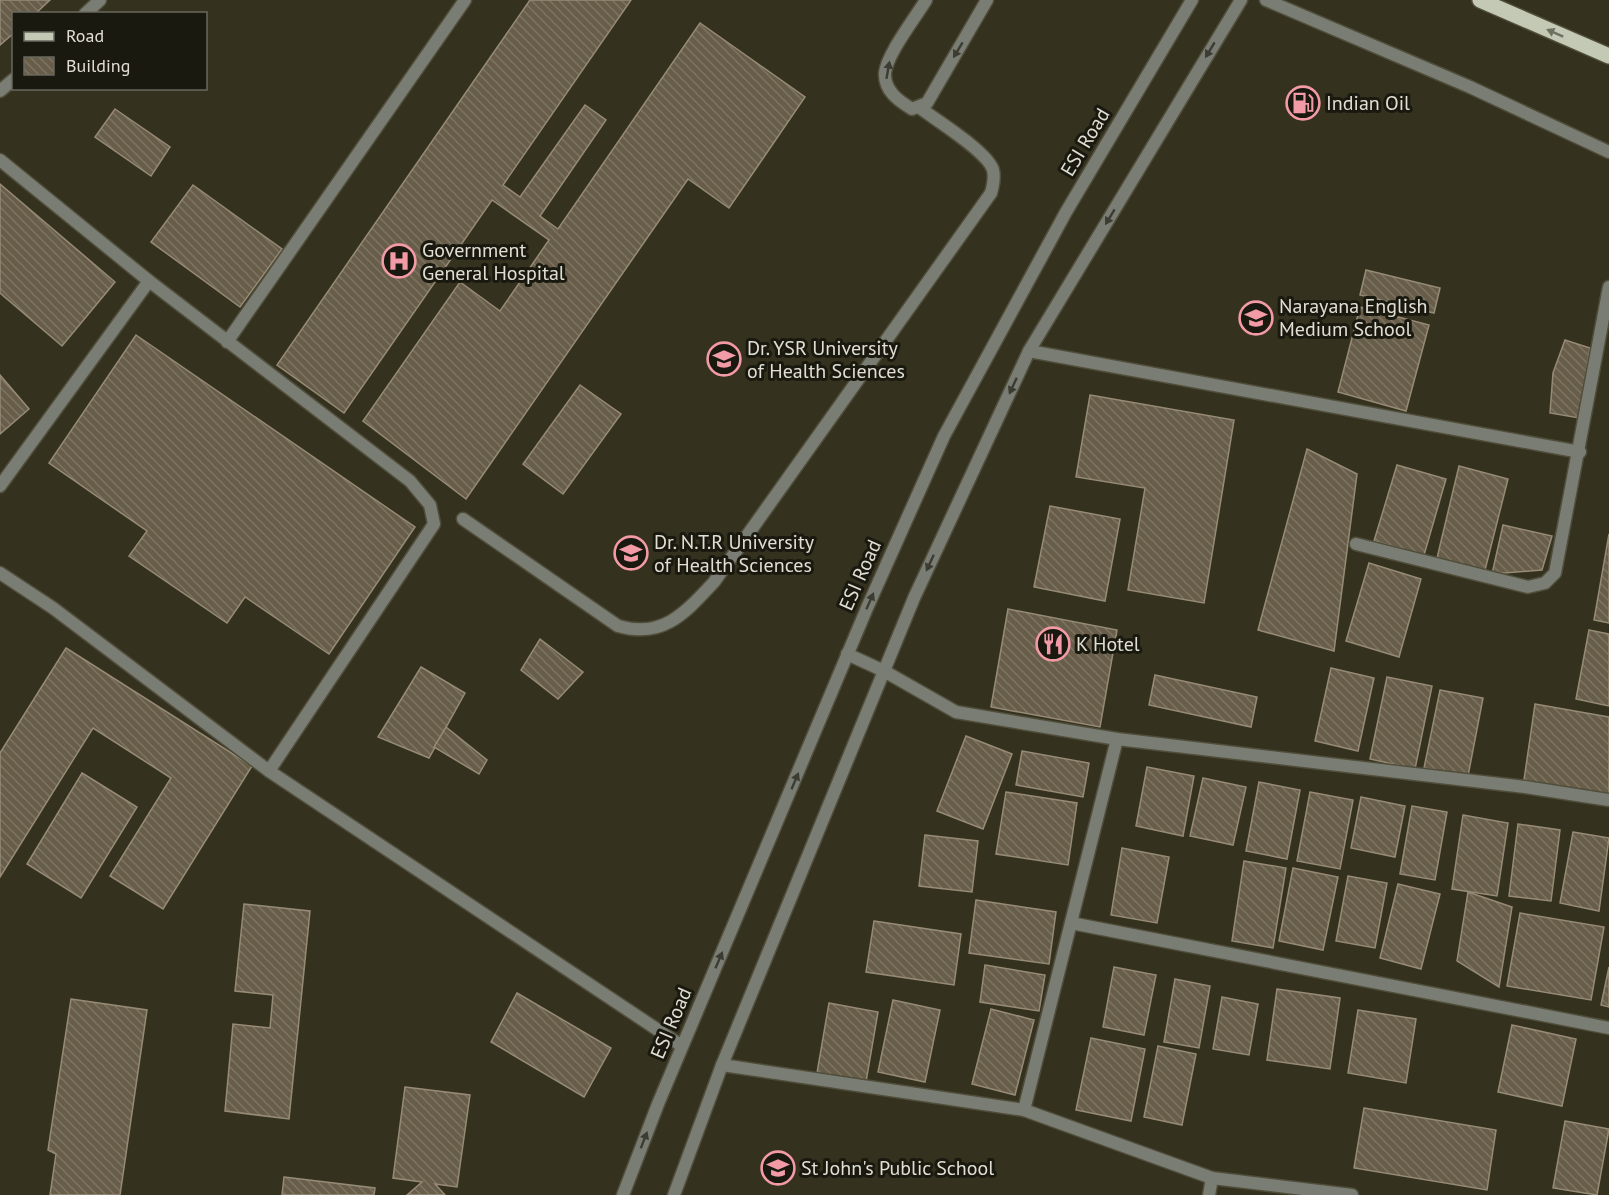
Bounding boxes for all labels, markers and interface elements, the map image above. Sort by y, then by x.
legend [12,12,207,90]
text: Road [66,24,104,47]
one-way arrow [1547,28,1564,37]
one-way arrow [952,42,963,58]
one-way arrow [1205,42,1216,58]
text: Building [66,54,130,77]
one-way arrow [884,60,893,79]
fuel station icon: Indian Oil [1285,85,1321,121]
place label: Indian Oil [1326,90,1410,116]
street label: ESI Road [1055,103,1115,181]
one-way arrow [1104,209,1115,225]
place label: Government General Hospital [422,237,565,286]
hospital icon: Government General Hospital [381,243,417,279]
place label: Narayana English Medium School [1279,293,1428,342]
school or university icon: Narayana English Medium School [1238,300,1274,336]
place label: Dr. YSR University of Health Sciences [747,335,905,384]
school or university icon: Dr. YSR University of Health Sciences [706,341,742,377]
one-way arrow [1008,378,1017,395]
place label: Dr. N.T.R University of Health Sciences [654,529,815,578]
school or university icon: Dr. N.T.R University of Health Sciences [613,535,649,571]
street label: ESI Road [833,536,887,614]
one-way arrow [926,554,935,571]
one-way arrow [865,591,875,609]
restaurant icon: K Hotel [1035,626,1071,662]
place label: K Hotel [1076,631,1140,657]
one-way arrow [791,772,800,790]
one-way arrow [714,952,723,969]
street label: ESI Road [644,983,698,1063]
one-way arrow [639,1131,649,1149]
school or university icon: St John's Public School [760,1150,796,1186]
place label: St John's Public School [801,1155,994,1181]

